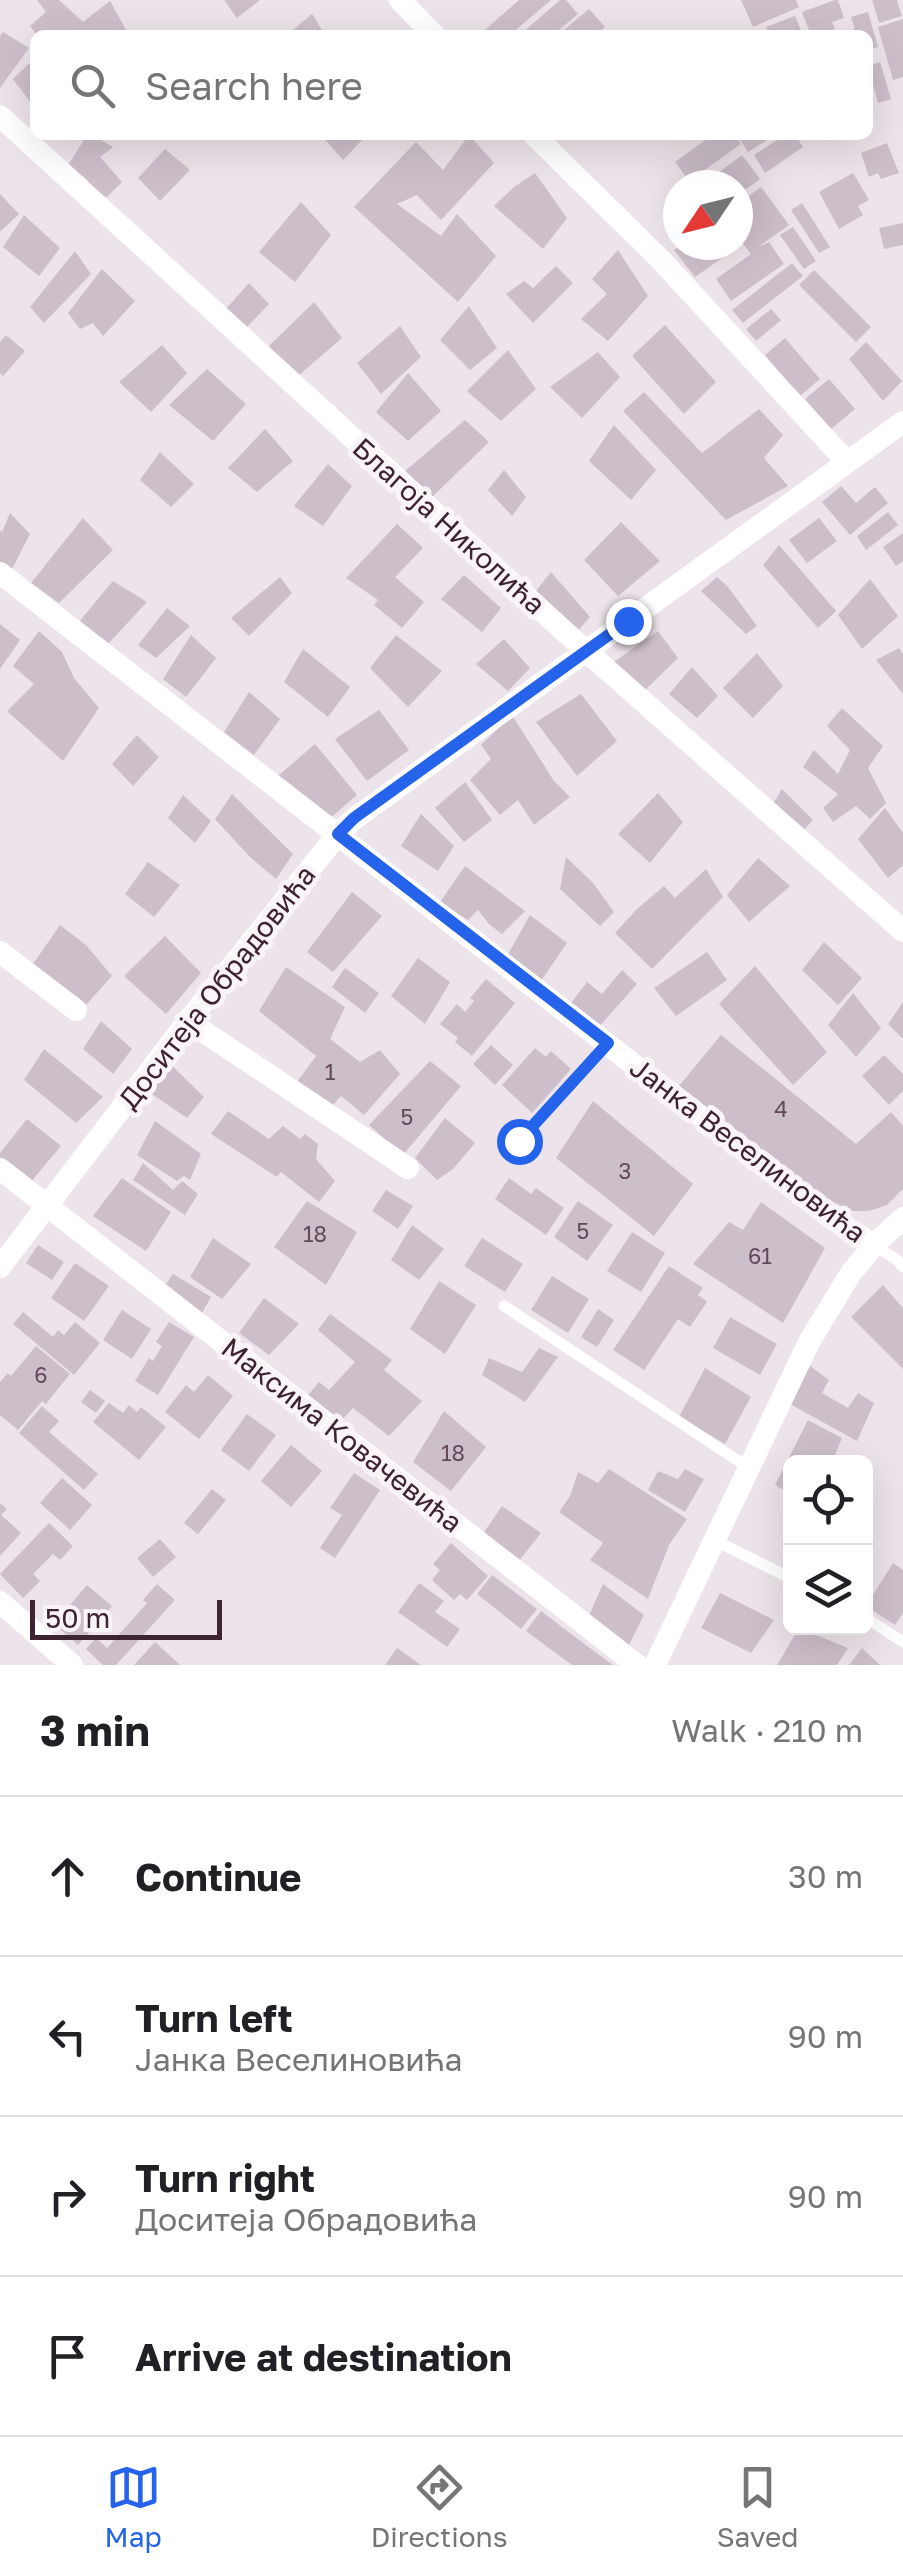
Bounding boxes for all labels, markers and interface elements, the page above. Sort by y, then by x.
search box [30,30,873,140]
icon: search [65,58,120,113]
text: Search here [145,63,363,108]
north arrow [663,170,753,260]
street label: Благоја Николића [346,431,552,621]
route end [606,599,652,645]
street label: Доситеја Обрадовића [111,859,322,1115]
street label: Јанка Веселиновића [624,1050,873,1249]
house number: 1 [325,1058,336,1085]
house number: 4 [774,1095,788,1122]
house number: 5 [401,1103,413,1130]
route start [497,1119,543,1165]
house number: 3 [619,1157,631,1184]
house number: 5 [577,1217,589,1244]
house number: 18 [303,1220,327,1247]
house number: 61 [748,1242,772,1269]
street label: Максима Ковачевића [215,1330,469,1539]
house number: 6 [34,1361,48,1388]
house number: 18 [441,1439,465,1466]
map controls [783,1455,873,1635]
button: locate [783,1455,873,1545]
button: layers [783,1545,873,1635]
scale bar [30,1595,222,1640]
text: 50 m [45,1601,110,1634]
text: 3 min [40,1705,150,1755]
text: Walk · 210 m [671,1711,863,1749]
icon: ahead [40,1849,95,1904]
text: Continue [135,1854,301,1899]
text: 30 m [788,1857,863,1895]
text: Turn left [135,1995,293,2040]
icon: left [40,2009,95,2064]
text: 90 m [787,2017,863,2055]
text: Јанка Веселиновића [135,2040,463,2078]
text: Turn right [135,2155,315,2200]
icon: right [40,2169,95,2224]
text: 90 m [787,2177,863,2215]
text: Доситеја Обрадовића [135,2200,477,2238]
icon: arrive [40,2329,95,2384]
text: Arrive at destination [135,2334,512,2379]
tab: Map [105,2460,162,2553]
tab: Directions [371,2460,508,2553]
tab: Saved [717,2460,798,2553]

